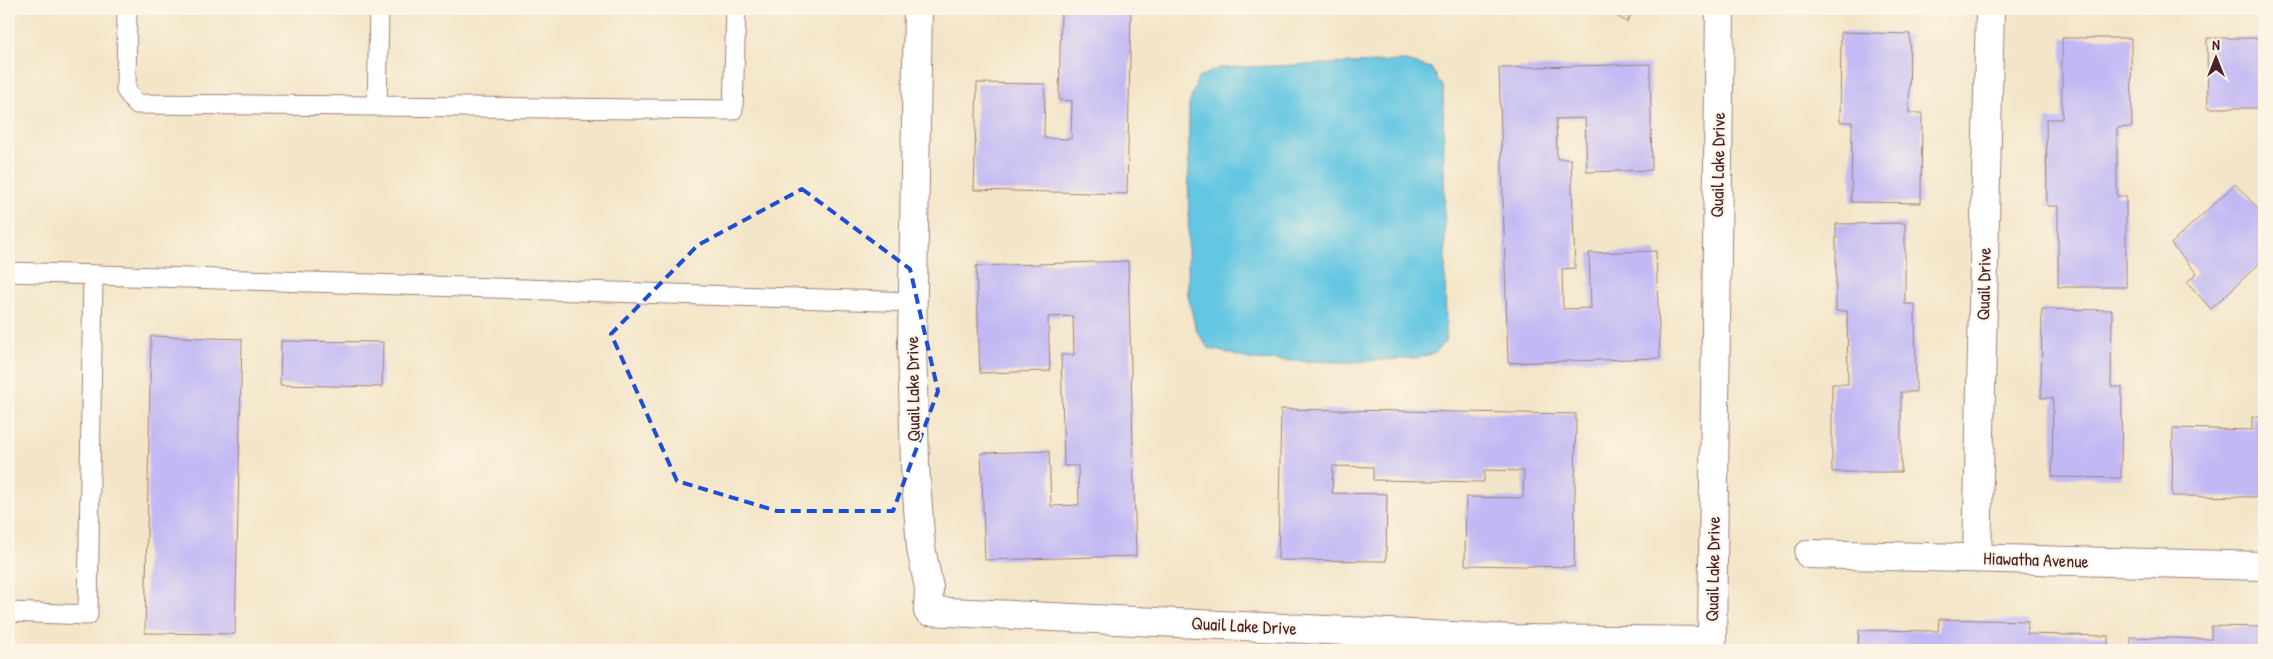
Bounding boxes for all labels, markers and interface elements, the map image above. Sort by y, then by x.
north arrow [2190,32,2240,82]
text: N [2212,35,2220,54]
street label: Quail Lake Drive [1704,112,1731,218]
street label: Quail Drive [1970,247,1997,321]
street label: Quail Lake Drive [899,336,926,442]
street label: Quail Lake Drive [1699,516,1726,622]
street label: Hiawatha Avenue [1983,545,2089,574]
street label: Quail Lake Drive [1191,610,1297,641]

